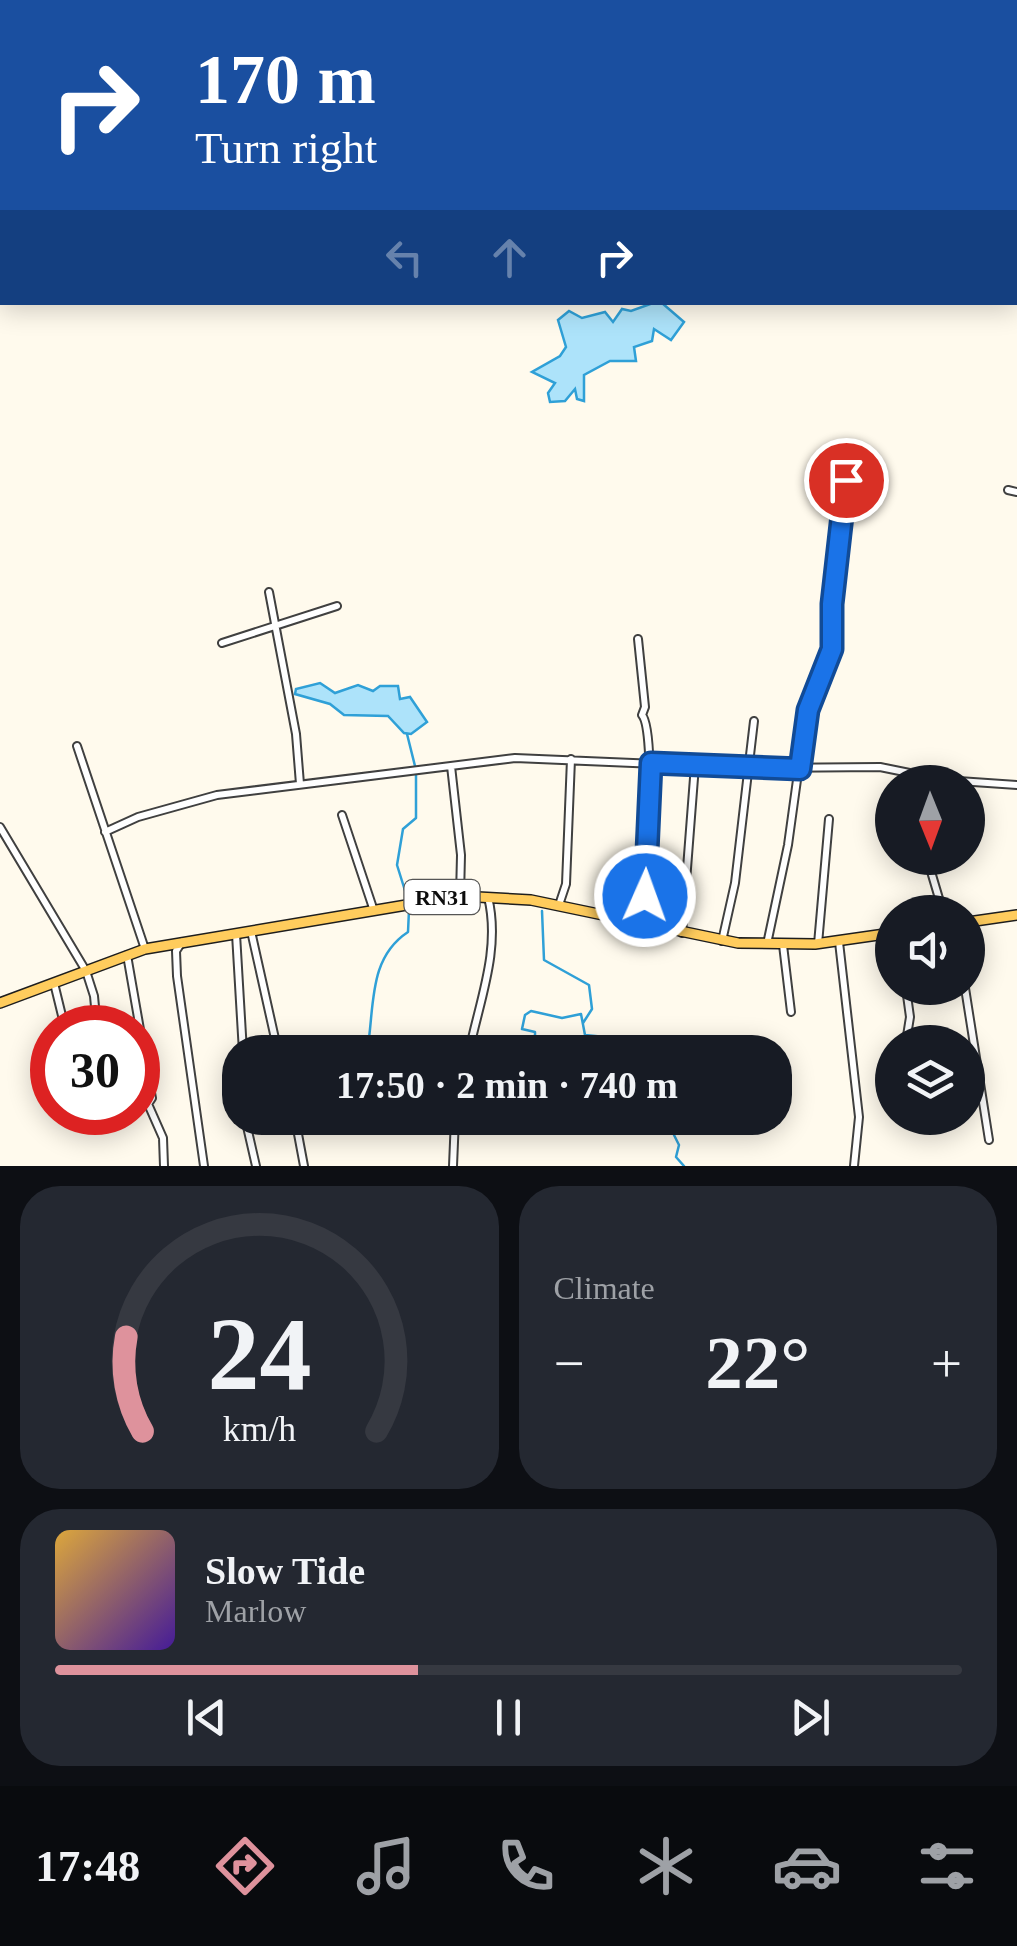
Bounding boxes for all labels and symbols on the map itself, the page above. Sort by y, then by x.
pin [804,438,889,523]
north arrow [875,765,985,875]
position arrow [593,844,697,948]
road number: RN31 [404,880,480,914]
speed limit sign: 30 [30,1005,160,1135]

